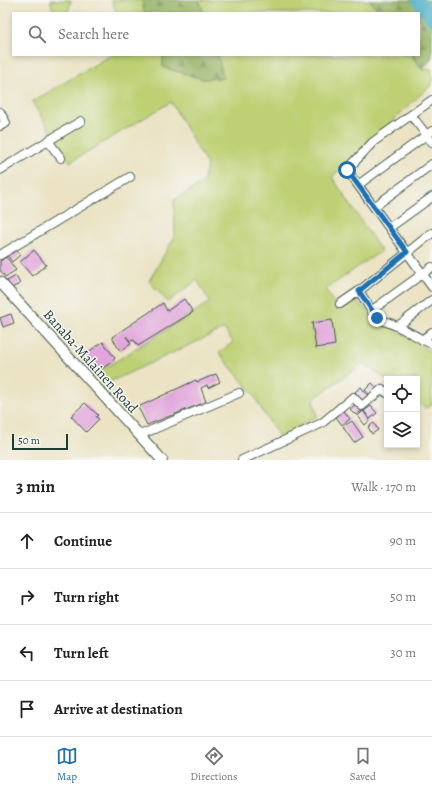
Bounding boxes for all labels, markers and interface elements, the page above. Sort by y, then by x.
search box [12,12,420,56]
icon: search [26,23,48,45]
text: Search here [58,24,129,44]
route start [338,161,356,179]
street label: Banaba-Malainen Road [39,305,143,418]
route end [368,309,386,327]
map controls [384,376,420,448]
button: locate [384,376,420,412]
button: layers [384,412,420,448]
scale bar [12,432,68,451]
text: 50 m [18,433,40,448]
text: 3 min [16,475,55,498]
text: Walk · 170 m [351,478,416,495]
icon: ahead [16,530,38,552]
text: Continue [54,531,112,551]
text: 90 m [390,532,416,549]
icon: right [16,586,38,608]
text: Turn right [54,587,119,607]
text: 50 m [390,588,416,605]
icon: left [16,642,38,664]
text: Turn left [54,643,109,663]
text: 30 m [390,644,416,661]
icon: arrive [16,698,38,720]
text: Arrive at destination [54,699,183,719]
tab: Map [56,745,78,784]
tab: Directions [190,745,238,784]
tab: Saved [350,745,376,784]

